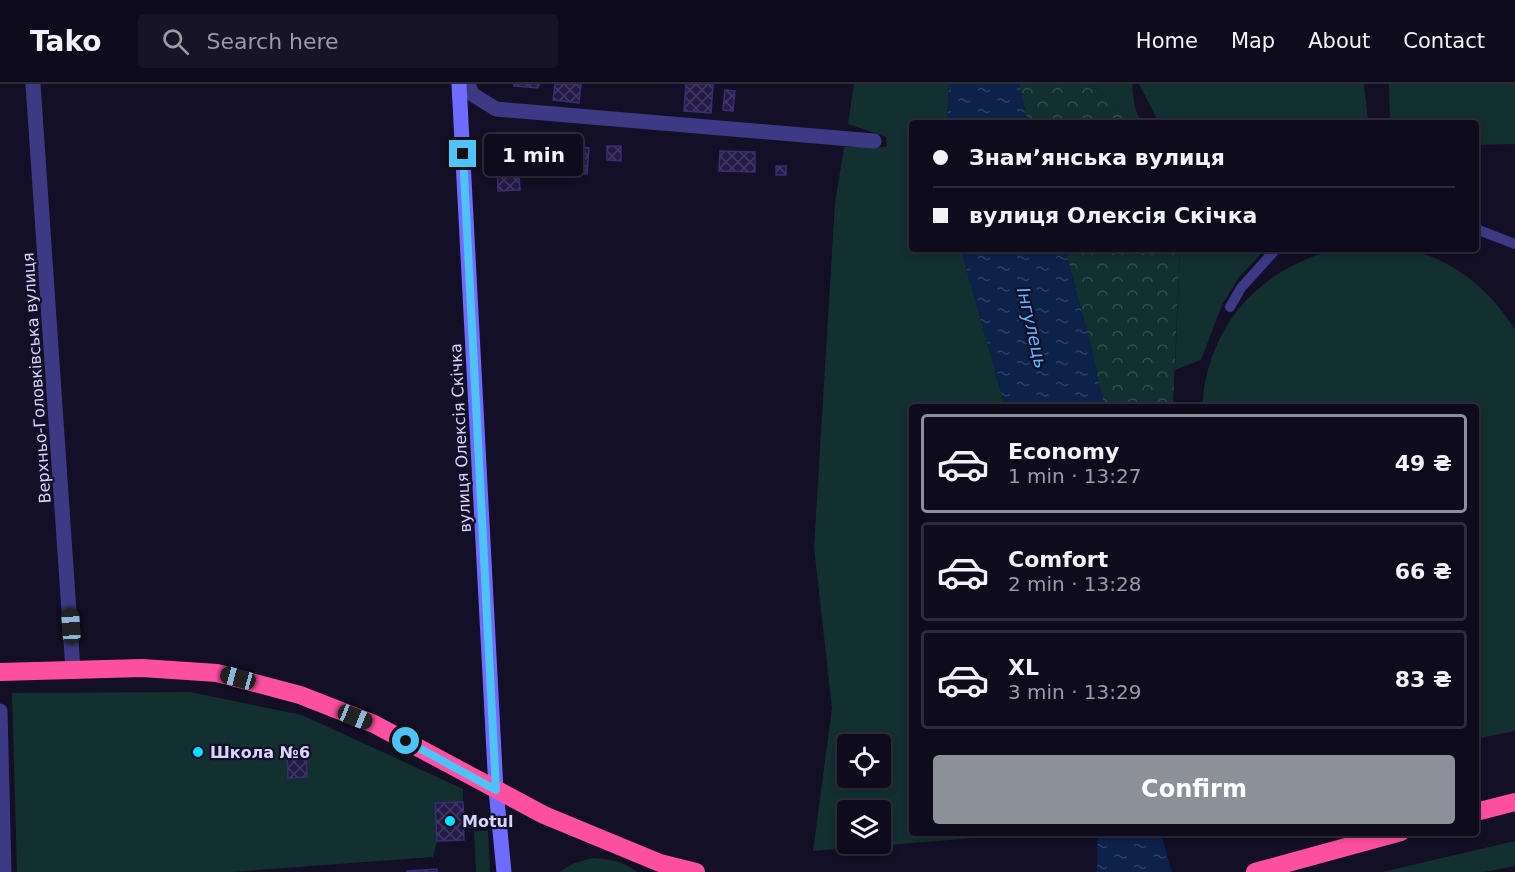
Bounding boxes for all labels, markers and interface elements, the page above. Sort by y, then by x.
search box [138,14,558,68]
text: Tako [30,25,102,58]
icon: search [159,25,192,58]
text: Search here [207,29,339,54]
text: Home [1136,29,1198,53]
text: Map [1231,29,1275,53]
text: About [1308,29,1370,53]
text: Contact [1403,29,1485,53]
callout: 1 min [484,133,583,175]
route end [449,140,476,167]
text: 1 min [502,143,565,167]
text: Знамʼянська вулиця [969,145,1225,170]
text: вулиця Олексія Скічка [969,203,1257,228]
street label: Верхньо-Головківська вулиця [18,252,55,504]
water label: Інгулець [1013,285,1052,371]
street label: вулиця Олексія Скічка [446,343,475,533]
icon: car [936,437,990,491]
text: Economy [1008,439,1119,464]
text: 49 ₴ [1395,451,1452,476]
text: 1 min · 13:27 [1008,464,1142,488]
icon: car [936,545,990,599]
text: Comfort [1008,547,1108,572]
text: 66 ₴ [1395,559,1452,584]
text: 2 min · 13:28 [1008,572,1142,596]
car [61,607,81,645]
icon: car [936,653,990,707]
text: XL [1008,655,1039,680]
car [218,665,258,691]
text: 83 ₴ [1395,667,1452,692]
text: 3 min · 13:29 [1008,680,1142,704]
car [335,702,375,732]
route start [392,727,419,754]
map controls [837,734,891,854]
button: locate [837,734,891,788]
place label: Школа №6 [210,743,310,762]
marker: Школа №6 [191,745,205,759]
button: Confirm [933,755,1455,824]
button: layers [837,800,891,854]
place label: Motul [462,812,513,831]
marker: Motul [443,814,457,828]

